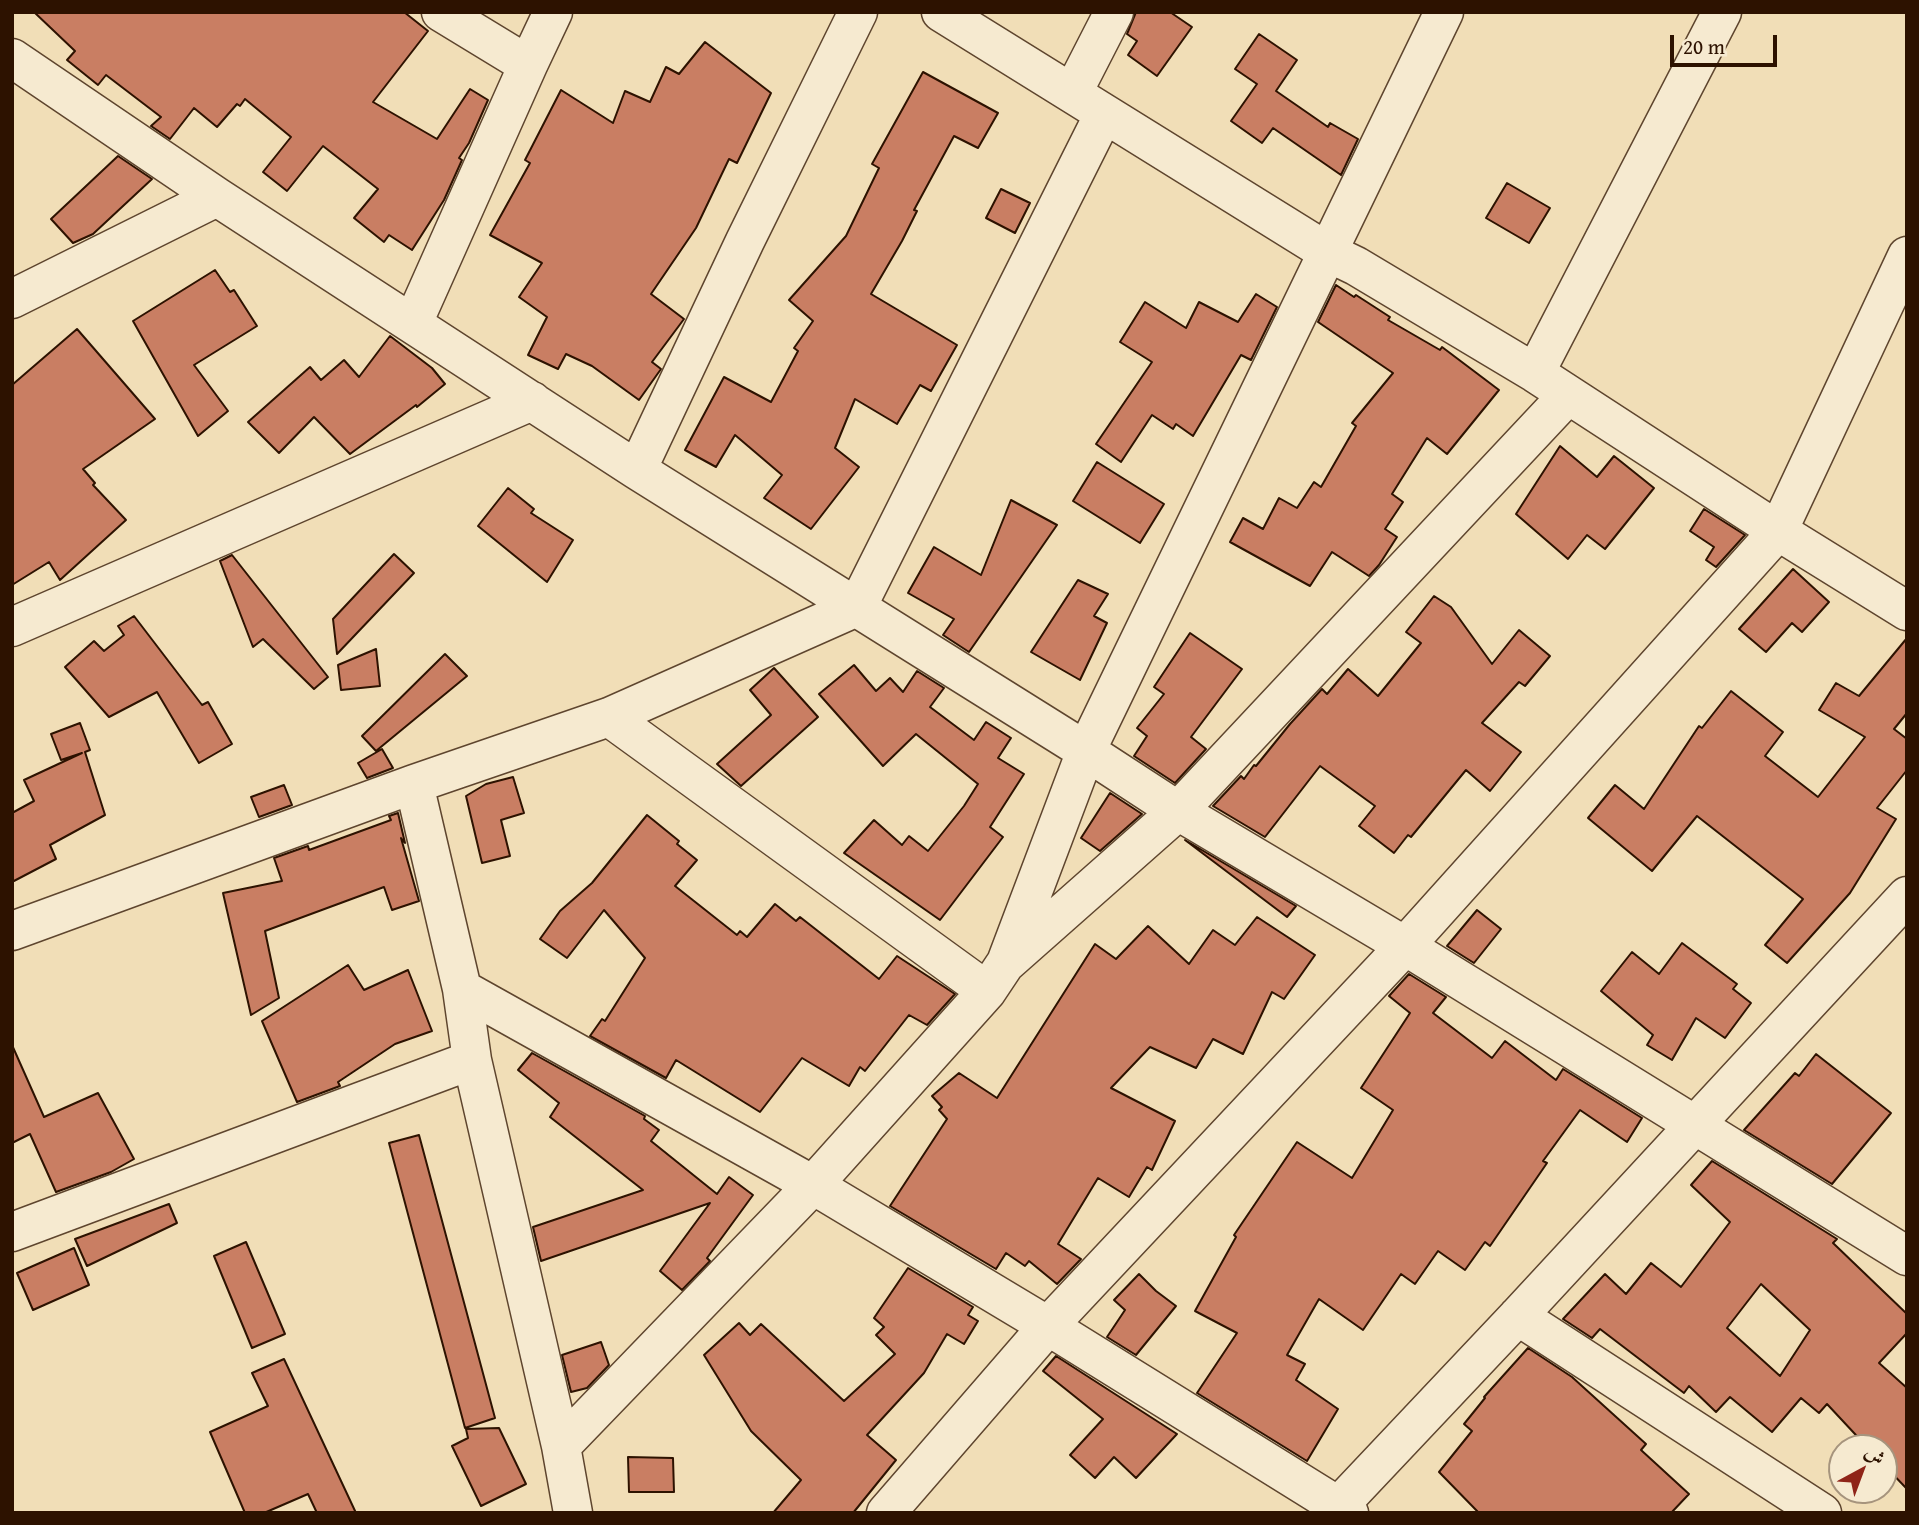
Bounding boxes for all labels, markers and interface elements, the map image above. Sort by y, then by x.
scale bar [1674,21,1781,65]
text: 20 m [1683,31,1725,62]
north arrow [1828,1434,1898,1504]
text: ش [1859,1438,1892,1471]

